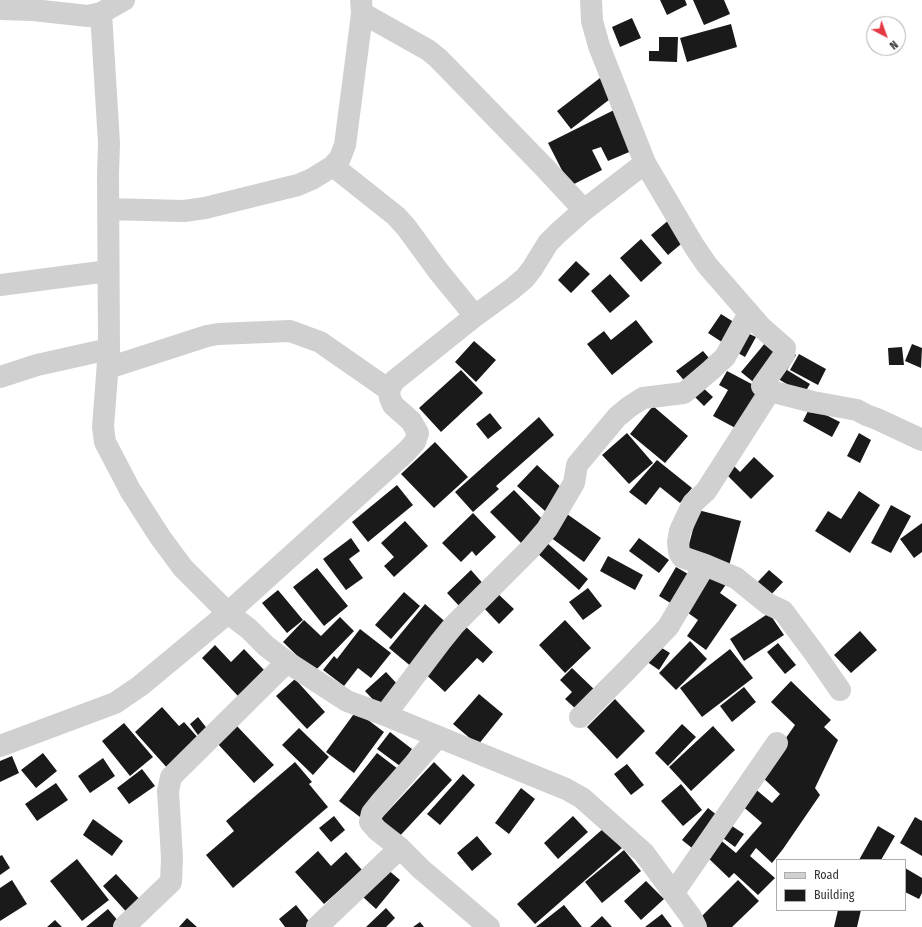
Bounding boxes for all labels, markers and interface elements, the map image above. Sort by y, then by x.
north arrow [866,16,906,56]
text: N [887,38,900,52]
legend [776,859,906,911]
text: Road [814,868,839,882]
text: Building [814,888,854,902]

